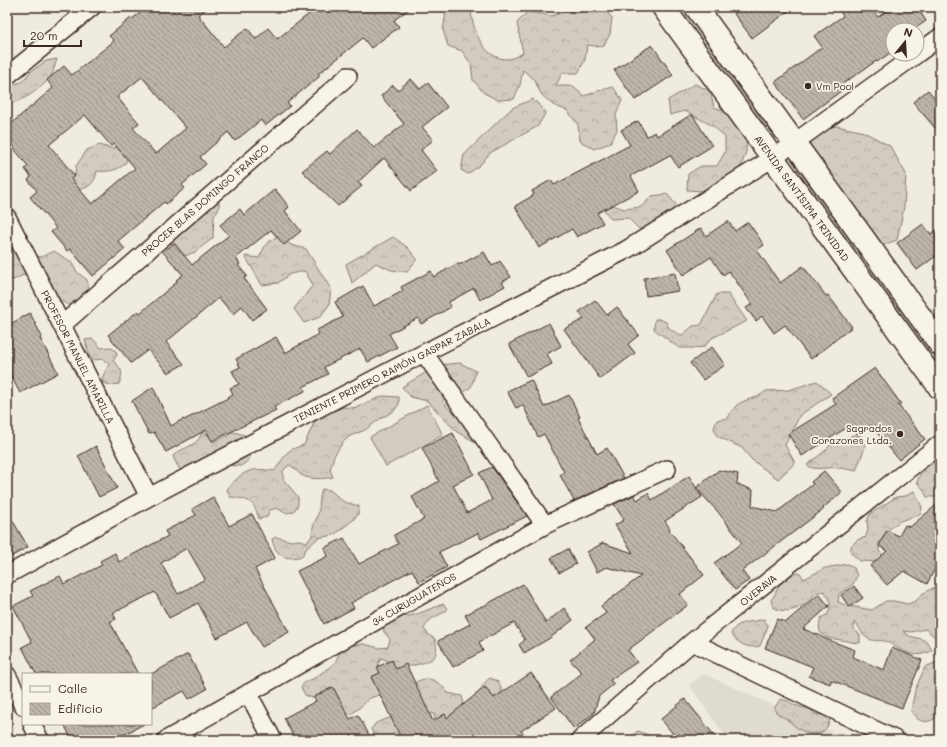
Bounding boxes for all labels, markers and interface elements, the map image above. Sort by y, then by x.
scale bar [24,22,81,48]
north arrow [885,22,925,62]
text: N [902,24,915,40]
text: 20 m [30,27,58,43]
place label: Vm Pool [816,79,854,93]
marker: Vm Pool [803,81,813,91]
street label: AVENIDA SANTÍSIMA TRINIDAD [751,132,853,264]
street label: PROCER BLAS DOMINGO FRANCO [138,141,272,259]
street label: PROFESOR MANUEL AMARILLA [38,288,118,426]
street label: TENIENTE PRIMERO RAMÓN GASPAR ZABALA [291,314,493,426]
place label: Sagrados Corazones Ltda. [811,421,892,447]
marker: Sagrados Corazones Ltda. [895,429,905,439]
street label: 34 CURUGUATEÑOS [369,569,459,629]
street label: OVERAVA [737,571,779,609]
legend [22,673,152,725]
text: Calle [58,680,88,696]
text: Edificio [58,700,102,716]

